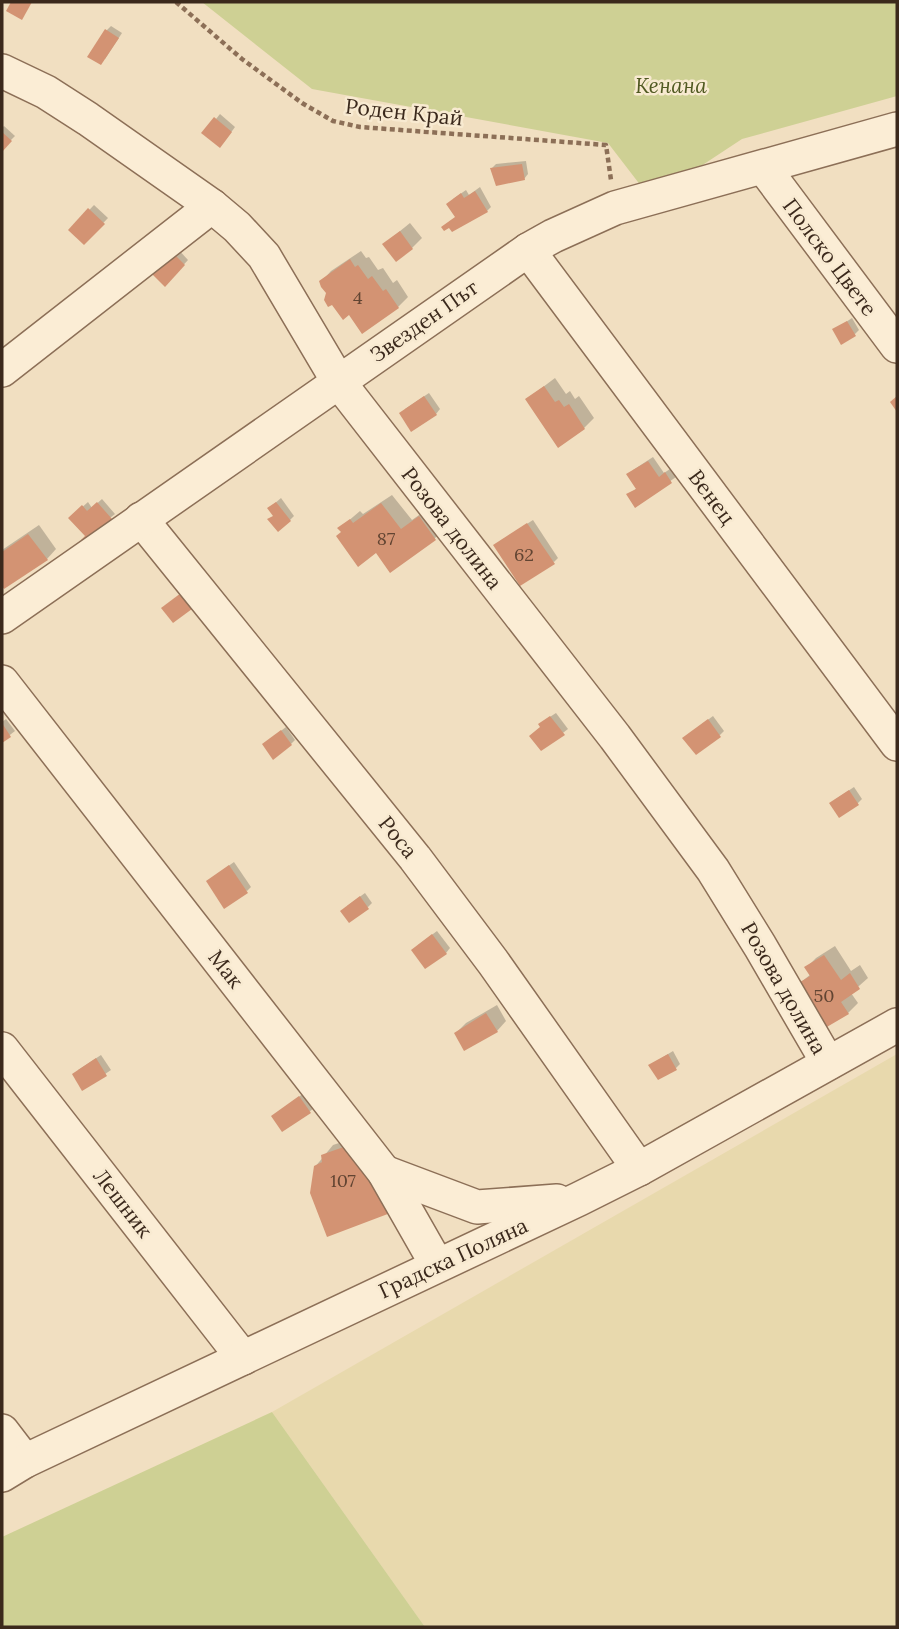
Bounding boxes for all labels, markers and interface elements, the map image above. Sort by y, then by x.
park label: Кенана [635,72,707,99]
street label: Роден Край [344,92,464,132]
street label: Полско Цвете [777,193,883,321]
street label: Звезден Път [365,274,483,368]
house number: 4 [353,286,363,309]
street label: Розова долина [396,461,508,595]
street label: Венец [683,464,741,530]
house number: 87 [377,527,395,550]
house number: 62 [514,543,534,566]
street label: Роса [373,810,423,864]
street label: Розова долина [735,917,833,1059]
street label: Мак [203,944,250,994]
house number: 50 [814,984,835,1007]
street label: Лешник [88,1163,159,1244]
house number: 107 [330,1169,356,1192]
street label: Градска Поляна [374,1212,532,1304]

